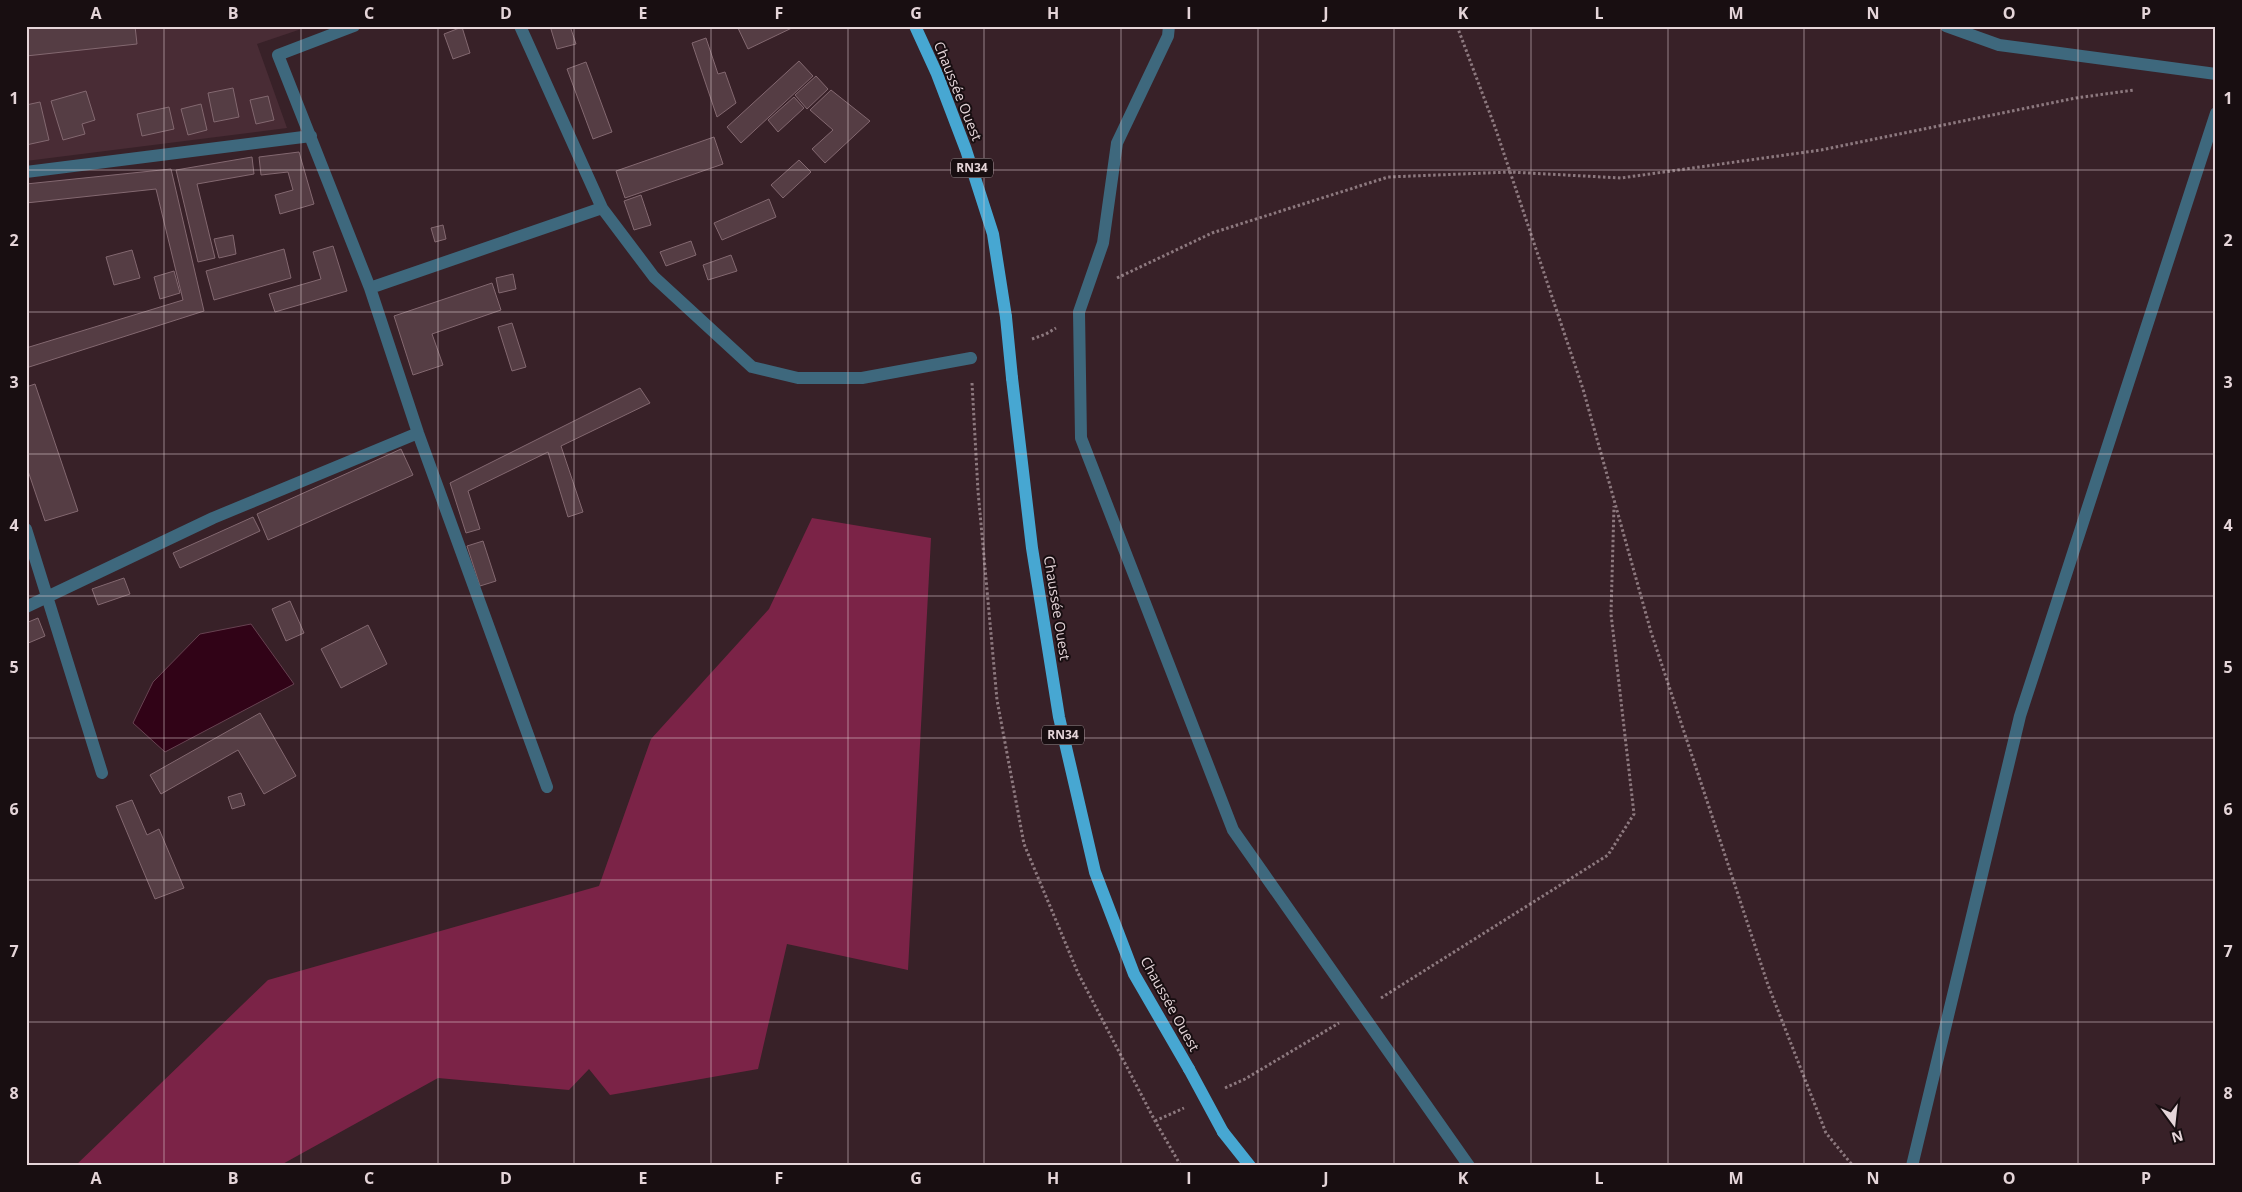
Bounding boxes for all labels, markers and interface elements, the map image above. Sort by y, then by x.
text: A [90,2,102,24]
text: B [228,2,238,24]
text: C [364,2,374,24]
text: D [500,2,512,24]
text: E [639,2,648,24]
text: F [775,2,783,24]
text: G [910,2,922,24]
text: H [1047,2,1059,24]
text: I [1186,2,1192,24]
text: J [1321,2,1329,24]
text: K [1458,2,1469,24]
text: L [1594,2,1604,24]
text: M [1728,2,1744,24]
text: N [1866,2,1880,24]
text: O [2003,2,2015,24]
text: P [2141,2,2151,24]
street label: Chaussée Ouest [930,38,987,143]
text: 1 [9,87,19,109]
text: 1 [2223,87,2233,109]
road number: RN34 [951,158,993,178]
text: 2 [9,229,19,251]
text: 2 [2223,229,2233,251]
text: 3 [9,371,19,393]
text: 3 [2223,371,2233,393]
text: 4 [9,514,19,536]
text: 4 [2223,514,2233,536]
street label: Chaussée Ouest [1040,554,1075,662]
text: 5 [9,656,19,678]
text: 5 [2223,656,2233,678]
road number: RN34 [1042,726,1084,744]
text: 6 [9,798,19,820]
text: 6 [2223,798,2233,820]
text: 7 [9,940,19,962]
text: 7 [2223,940,2233,962]
street label: Chaussée Ouest [1137,953,1204,1054]
text: 8 [9,1082,19,1104]
text: 8 [2223,1082,2233,1104]
north arrow [2150,1100,2200,1150]
text: N [2170,1126,2185,1148]
text: A [90,1167,102,1189]
text: B [228,1167,238,1189]
text: C [364,1167,374,1189]
text: D [500,1167,512,1189]
text: E [639,1167,648,1189]
text: F [775,1167,783,1189]
text: G [910,1167,922,1189]
text: H [1047,1167,1059,1189]
text: I [1186,1167,1192,1189]
text: J [1321,1167,1329,1189]
text: K [1458,1167,1469,1189]
text: L [1594,1167,1604,1189]
text: M [1728,1167,1744,1189]
text: N [1866,1167,1880,1189]
text: O [2003,1167,2015,1189]
text: P [2141,1167,2151,1189]

